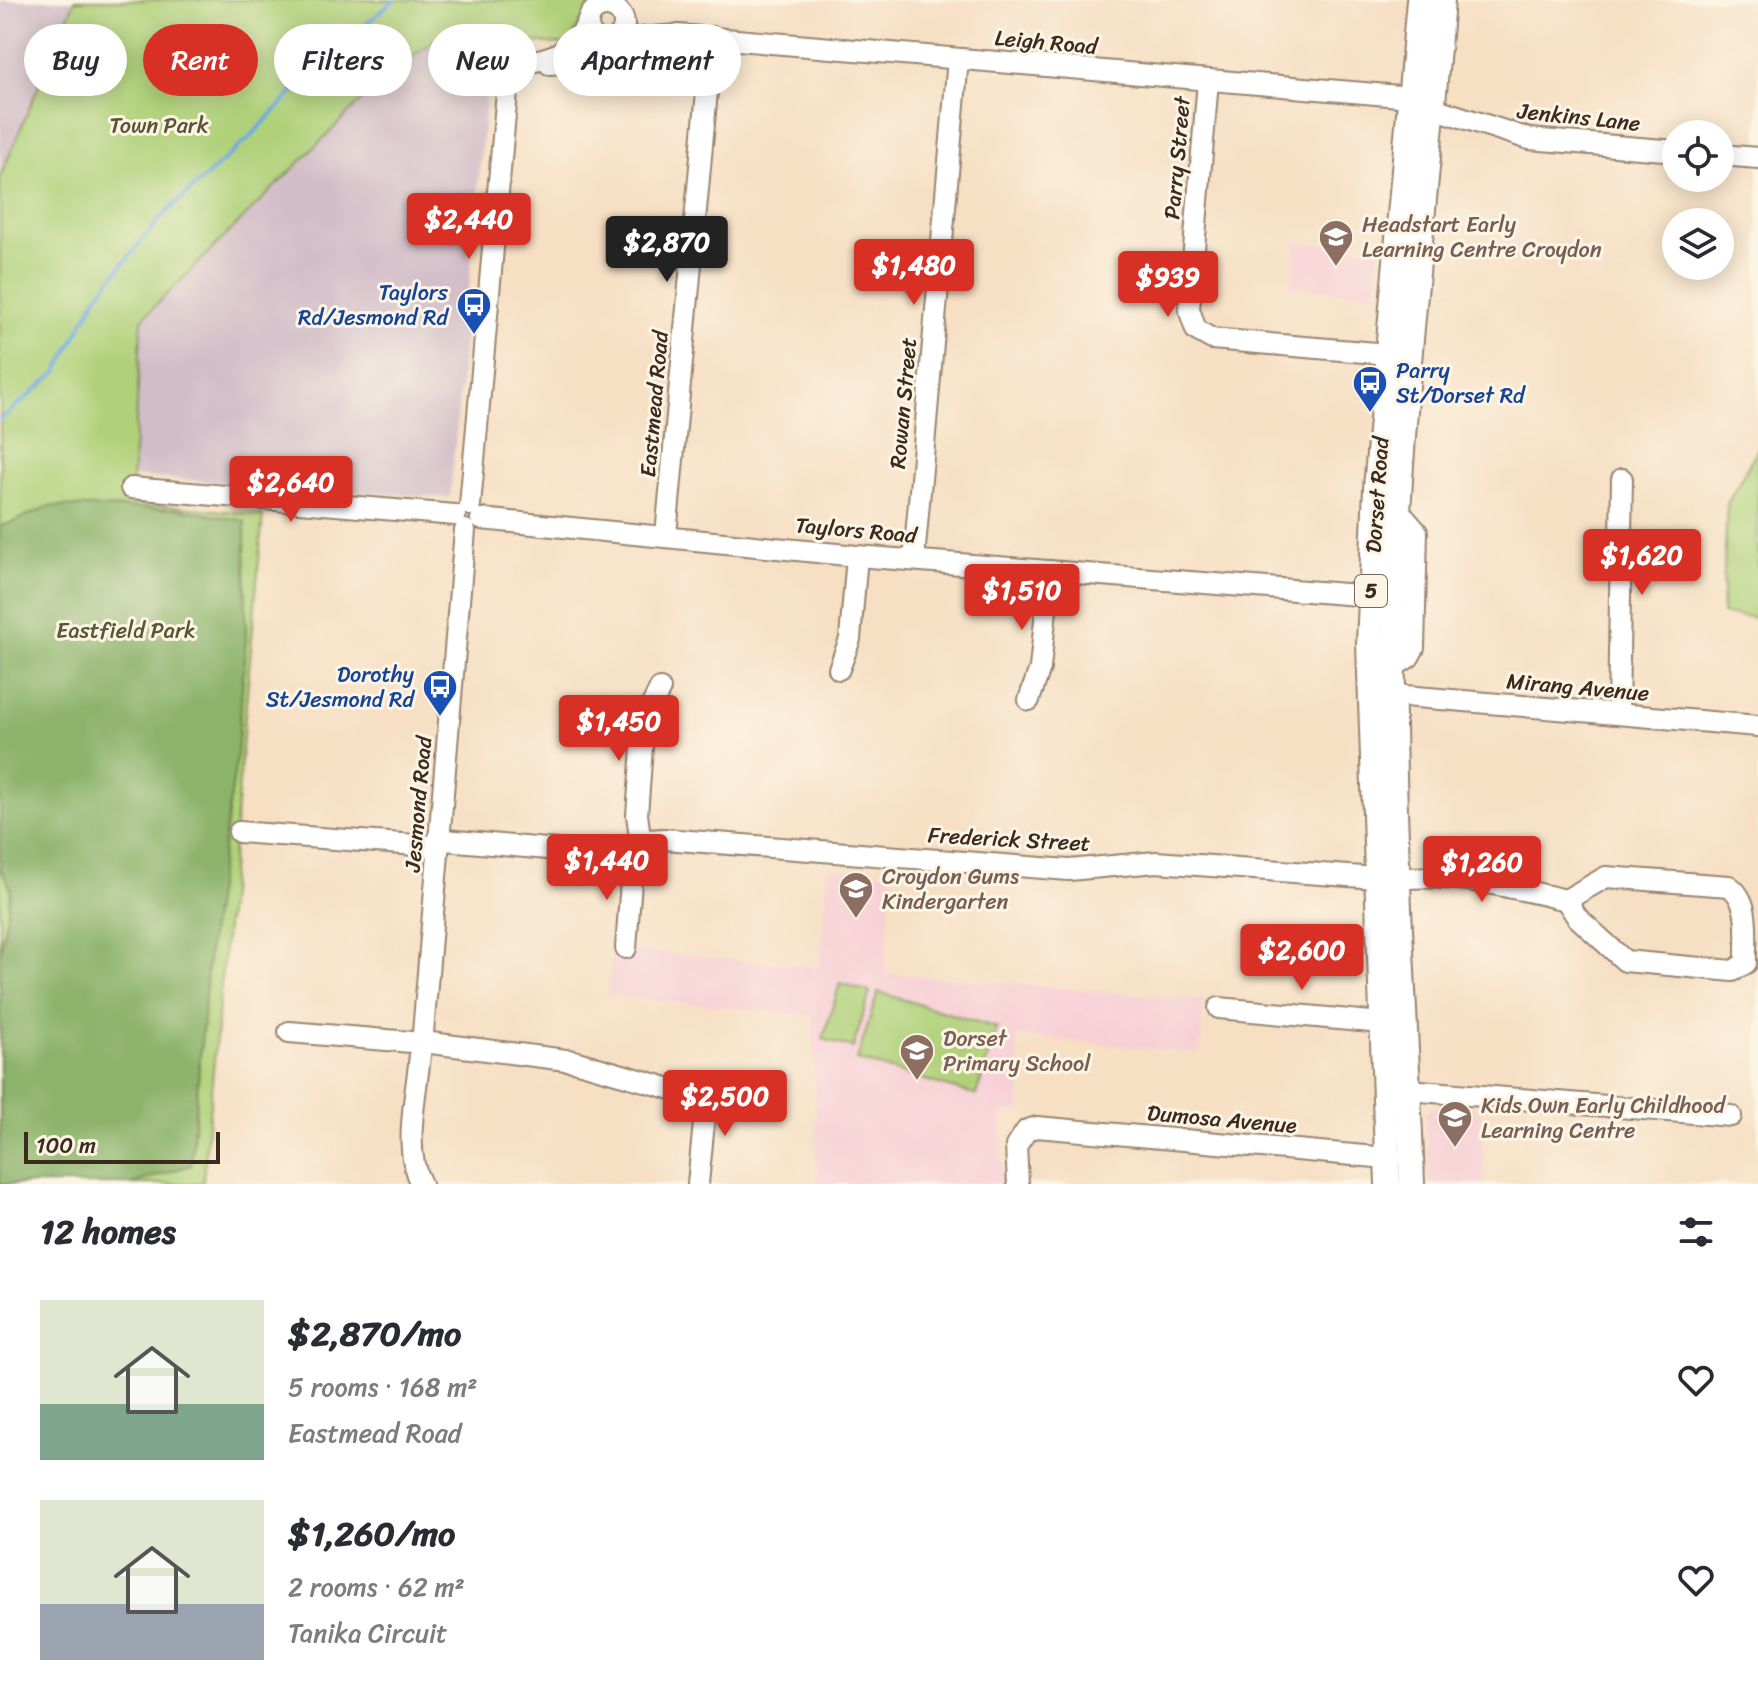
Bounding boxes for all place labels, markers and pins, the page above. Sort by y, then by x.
pin: $2,440 [404,193,534,261]
place label: Headstart Early Learning Centre Croydon [1362,205,1602,269]
pin: $2,870 [602,216,732,284]
school or university icon: Headstart Early Learning Centre Croydon [1317,218,1355,268]
pin: $1,480 [849,239,979,307]
pin: $939 [1121,251,1215,319]
place label: Taylors Rd/Jesmond Rd [298,273,449,337]
bus stop icon: Taylors Rd/Jesmond Rd [455,286,493,336]
place label: Parry St/Dorset Rd [1396,351,1526,415]
bus stop icon: Parry St/Dorset Rd [1351,364,1389,414]
pin: $2,640 [226,456,356,524]
pin: $1,620 [1577,529,1707,597]
pin: $1,510 [957,564,1087,632]
place label: Dorothy St/Jesmond Rd [266,655,415,719]
bus stop icon: Dorothy St/Jesmond Rd [421,668,459,718]
pin: $1,450 [554,695,684,763]
pin: $1,440 [542,834,672,902]
pin: $1,260 [1417,836,1547,904]
place label: Croydon Gums Kindergarten [882,857,1019,921]
school or university icon: Croydon Gums Kindergarten [837,870,875,920]
pin: $2,600 [1237,924,1367,992]
place label: Dorset Primary School [943,1019,1091,1083]
school or university icon: Dorset Primary School [898,1032,936,1082]
pin: $2,500 [660,1070,790,1138]
place label: Kids Own Early Childhood Learning Centre [1481,1086,1726,1150]
school or university icon: Kids Own Early Childhood Learning Centre [1436,1099,1474,1149]

